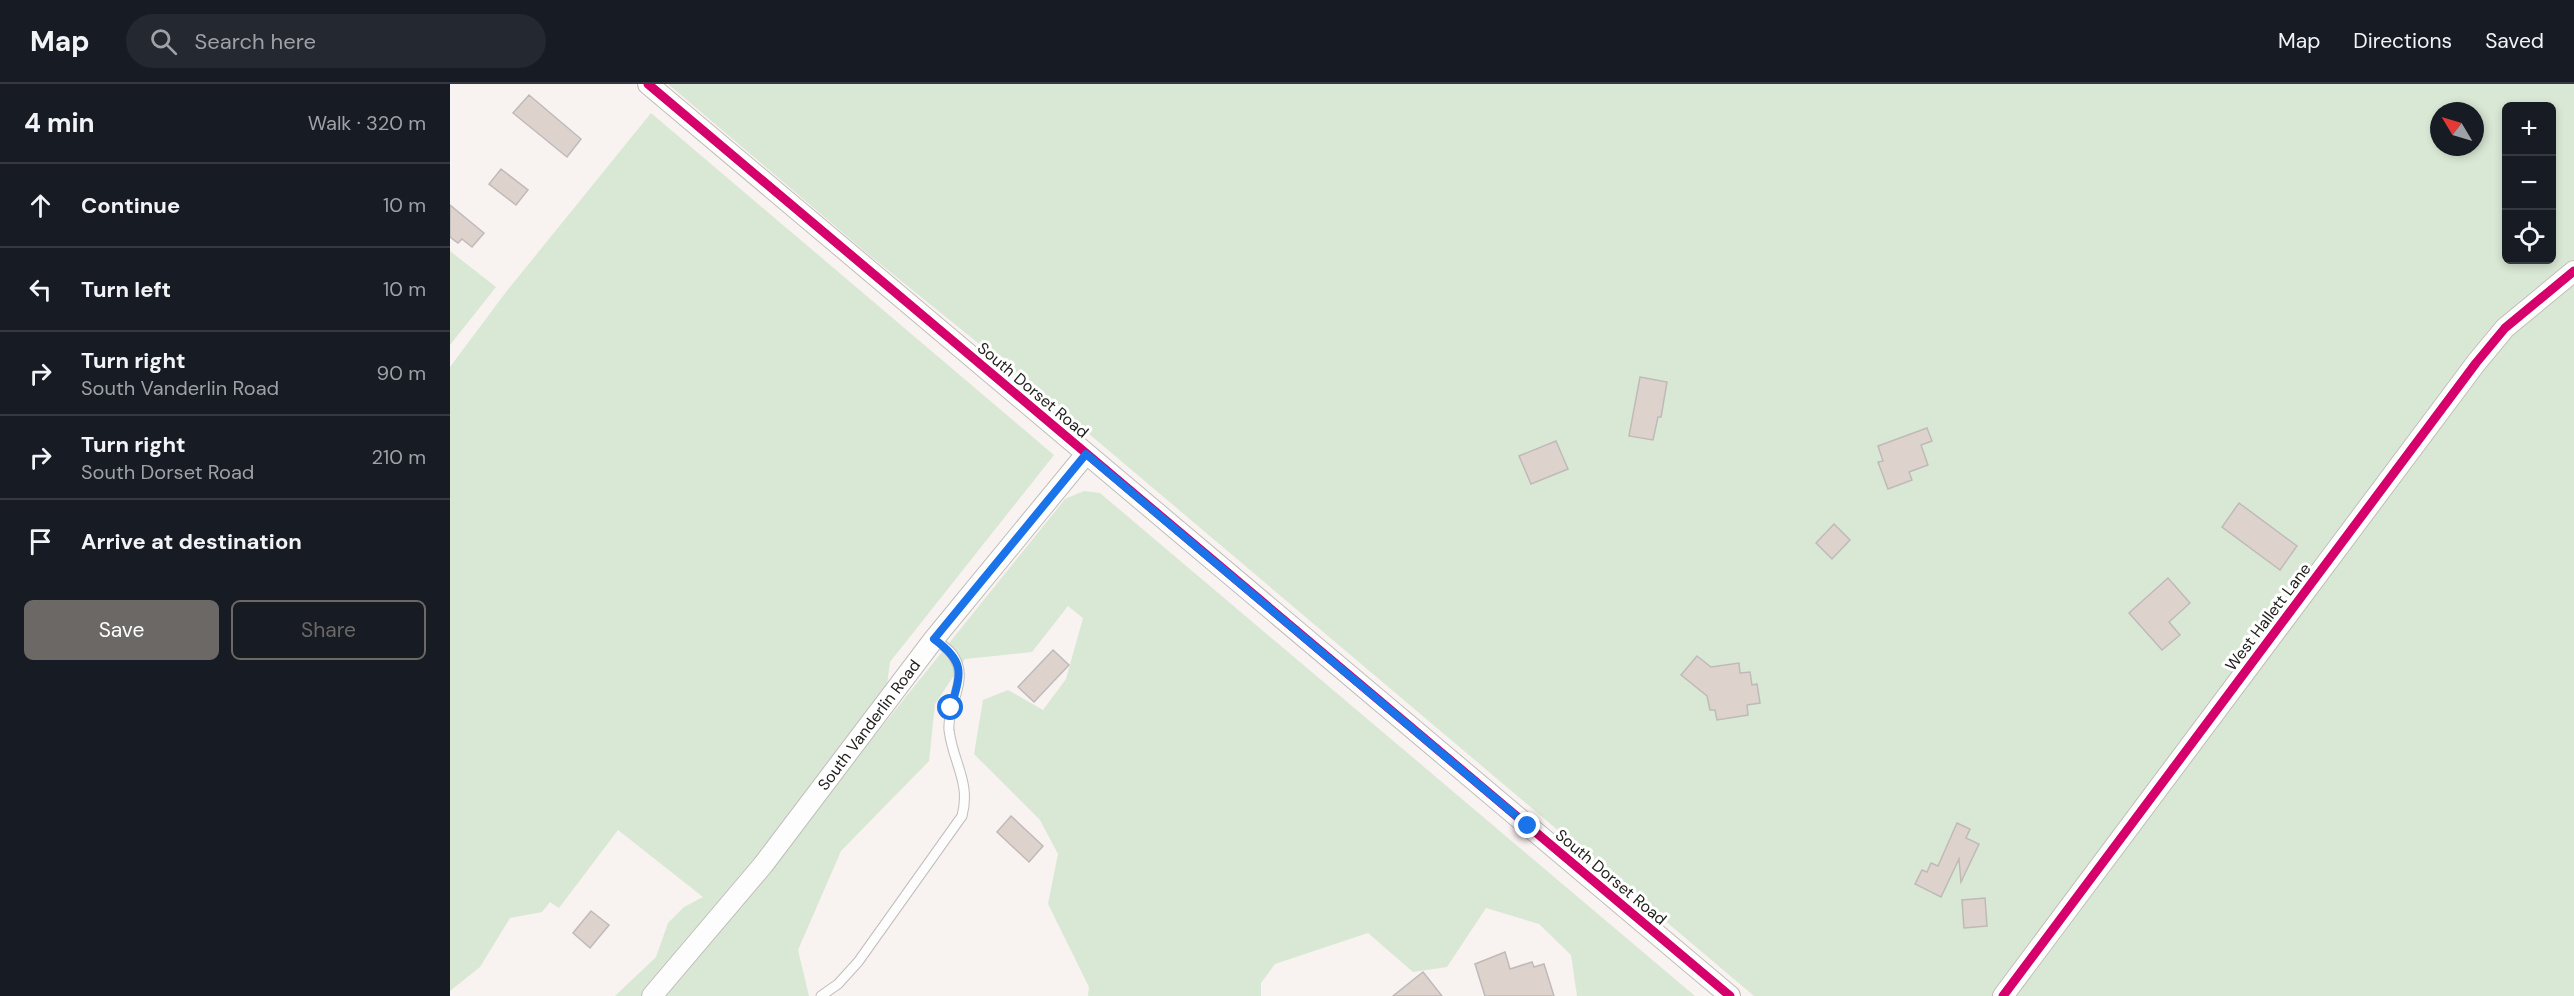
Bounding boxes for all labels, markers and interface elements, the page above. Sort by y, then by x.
search box [126,14,546,68]
text: Map [30,23,90,60]
icon: search [147,25,180,58]
text: Search here [195,27,316,56]
text: Map [2278,27,2320,55]
text: Directions [2353,27,2452,55]
text: Saved [2485,27,2544,55]
north arrow [2430,102,2484,156]
map controls [2502,102,2556,264]
button: + [2502,102,2556,156]
text: 4 min [24,106,95,140]
text: Walk · 320 m [308,110,426,136]
button: − [2502,156,2556,210]
icon: ahead [24,189,57,222]
text: Continue [81,191,180,220]
text: 10 m [383,192,426,218]
button: locate [2502,210,2556,264]
icon: left [24,273,57,306]
text: Turn left [81,275,171,304]
text: 10 m [383,276,426,302]
street label: South Dorset Road [973,337,1093,443]
text: Turn right [81,346,186,375]
icon: right [24,357,57,390]
text: 90 m [377,360,426,386]
text: South Vanderlin Road [81,375,279,401]
text: Turn right [81,430,186,459]
icon: right [24,441,57,474]
text: 210 m [371,444,426,470]
text: South Dorset Road [81,459,254,485]
icon: arrive [24,525,57,558]
text: Arrive at destination [81,527,302,556]
street label: West Hallett Lane [2221,559,2315,675]
button: Save [24,600,219,660]
button: Share [231,600,426,660]
street label: South Vanderlin Road [813,655,925,795]
route start [937,694,963,720]
route end [1514,812,1540,838]
street label: South Dorset Road [1551,824,1671,930]

